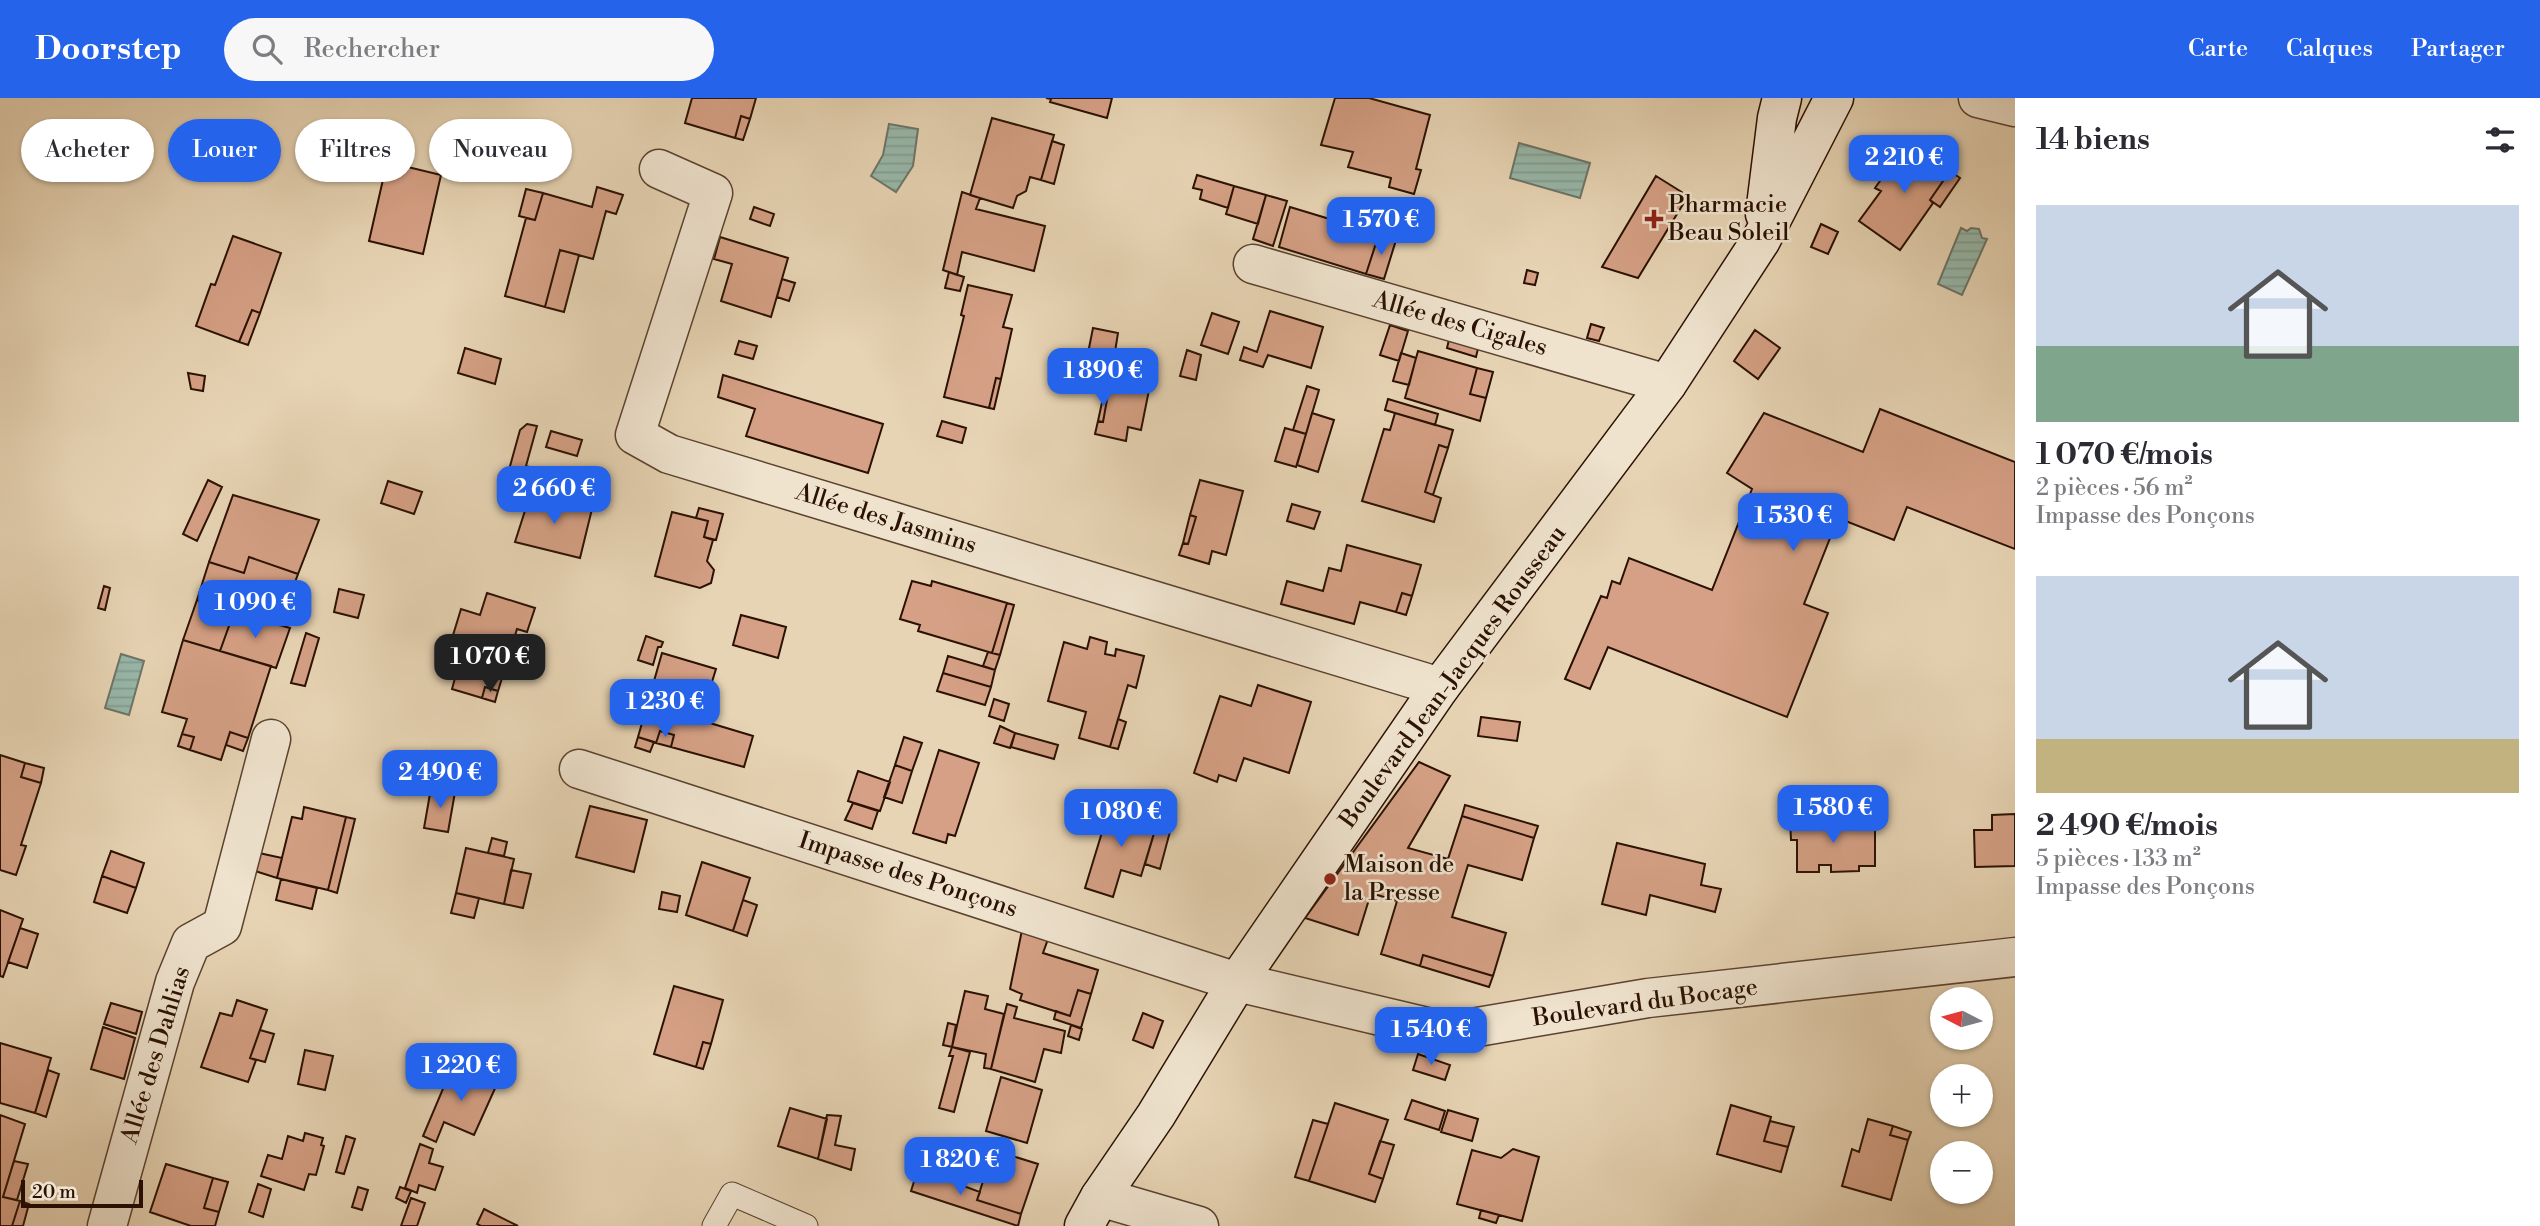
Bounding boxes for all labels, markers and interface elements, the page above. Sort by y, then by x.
search box [224,18,714,81]
text: Doorstep [35,29,182,70]
icon: search [248,30,286,68]
text: Rechercher [304,33,440,65]
text: Carte [2188,34,2248,64]
text: Calques [2286,34,2373,64]
text: Partager [2411,34,2505,64]
chip: Acheter [21,119,154,182]
chip: Louer [168,119,281,182]
chip: Filtres [295,119,415,182]
chip: Nouveau [429,119,572,182]
text: 14 biens [2036,121,2150,159]
icon: filters [2481,121,2519,159]
pin: 2 210 € [1839,136,1969,195]
text: 2 210 € [1865,144,1943,172]
place label: Pharmacie Beau Soleil [1667,190,1789,248]
pin: 1 570 € [1316,198,1446,257]
text: 1 570 € [1343,206,1419,234]
marker: Pharmacie Beau Soleil [1646,211,1662,227]
icon: home [2215,251,2341,377]
street label: Allée des Cigales [1368,285,1551,363]
pin: 1 890 € [1038,348,1168,408]
text: 1 890 € [1063,357,1143,385]
text: 1 070 €/mois [2036,436,2213,474]
pin: 2 660 € [489,466,619,526]
text: 2 pièces · 56 m² [2036,474,2193,502]
text: 2 660 € [513,475,595,503]
street label: Allée des Jasmins [791,477,980,561]
pin: 1 530 € [1728,494,1858,553]
text: 1 530 € [1754,502,1832,530]
text: Impasse des Ponçons [2036,502,2255,530]
street label: Boulevard Jean-Jacques Rousseau [1332,520,1573,835]
pin: 1 090 € [190,580,320,640]
text: 1 090 € [214,589,296,617]
icon: home [2215,622,2341,748]
pin: 1 070 € [425,634,555,694]
text: 1 070 € [450,643,530,671]
pin: 1 230 € [600,680,730,739]
text: 1 230 € [626,688,704,716]
pin: 2 490 € [375,750,505,810]
text: 2 490 € [398,759,482,787]
pin: 1 580 € [1768,786,1898,845]
pin: 1 080 € [1056,790,1186,849]
text: 1 580 € [1793,794,1873,822]
text: 1 080 € [1080,798,1162,826]
text: 2 490 €/mois [2036,807,2218,845]
street label: Impasse des Ponçons [795,825,1021,925]
text: 5 pièces · 133 m² [2036,845,2201,873]
place label: Maison de la Presse [1344,850,1454,908]
marker: Maison de la Presse [1322,871,1338,887]
text: Impasse des Ponçons [2036,873,2255,901]
street label: Allée des Dahlias [114,963,197,1148]
street label: Boulevard du Bocage [1529,972,1760,1034]
north arrow [1930,987,1993,1050]
map controls [1930,987,1993,1204]
pin: 1 540 € [1366,1007,1496,1067]
text: 1 540 € [1391,1016,1471,1044]
pin: 1 220 € [396,1044,526,1103]
text: 1 220 € [422,1052,500,1080]
button: + [1930,1064,1993,1127]
pin: 1 820 € [895,1138,1025,1197]
button: − [1930,1141,1993,1204]
text: 1 820 € [920,1146,1000,1174]
scale bar [21,1177,144,1209]
text: 20 m [32,1180,76,1204]

